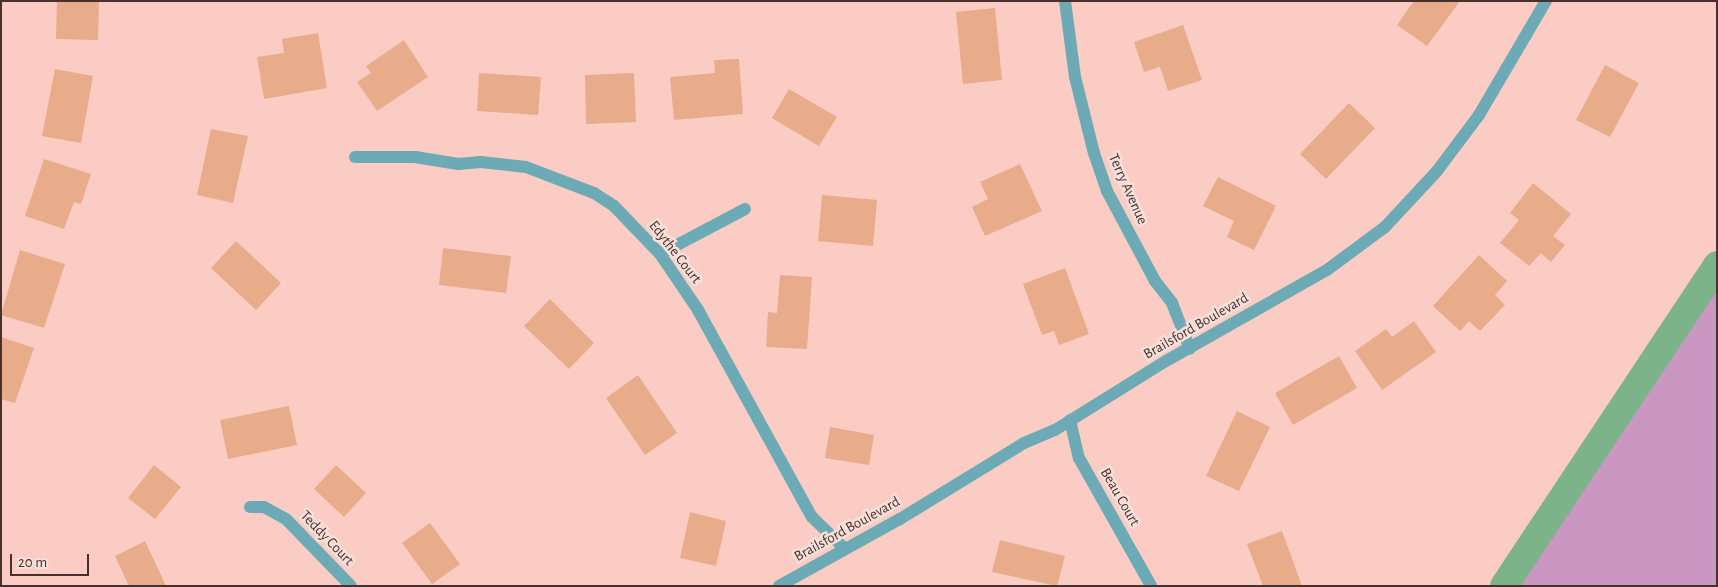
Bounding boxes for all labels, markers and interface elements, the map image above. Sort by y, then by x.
street label: Terry Avenue [1104,151,1152,227]
street label: Edythe Court [645,217,705,287]
street label: Brailsford Boulevard [1140,289,1252,363]
street label: Beau Court [1096,465,1144,529]
street label: Brailsford Boulevard [791,493,903,565]
street label: Teddy Court [296,507,358,569]
scale bar [12,544,91,576]
text: 20 m [18,555,47,570]

